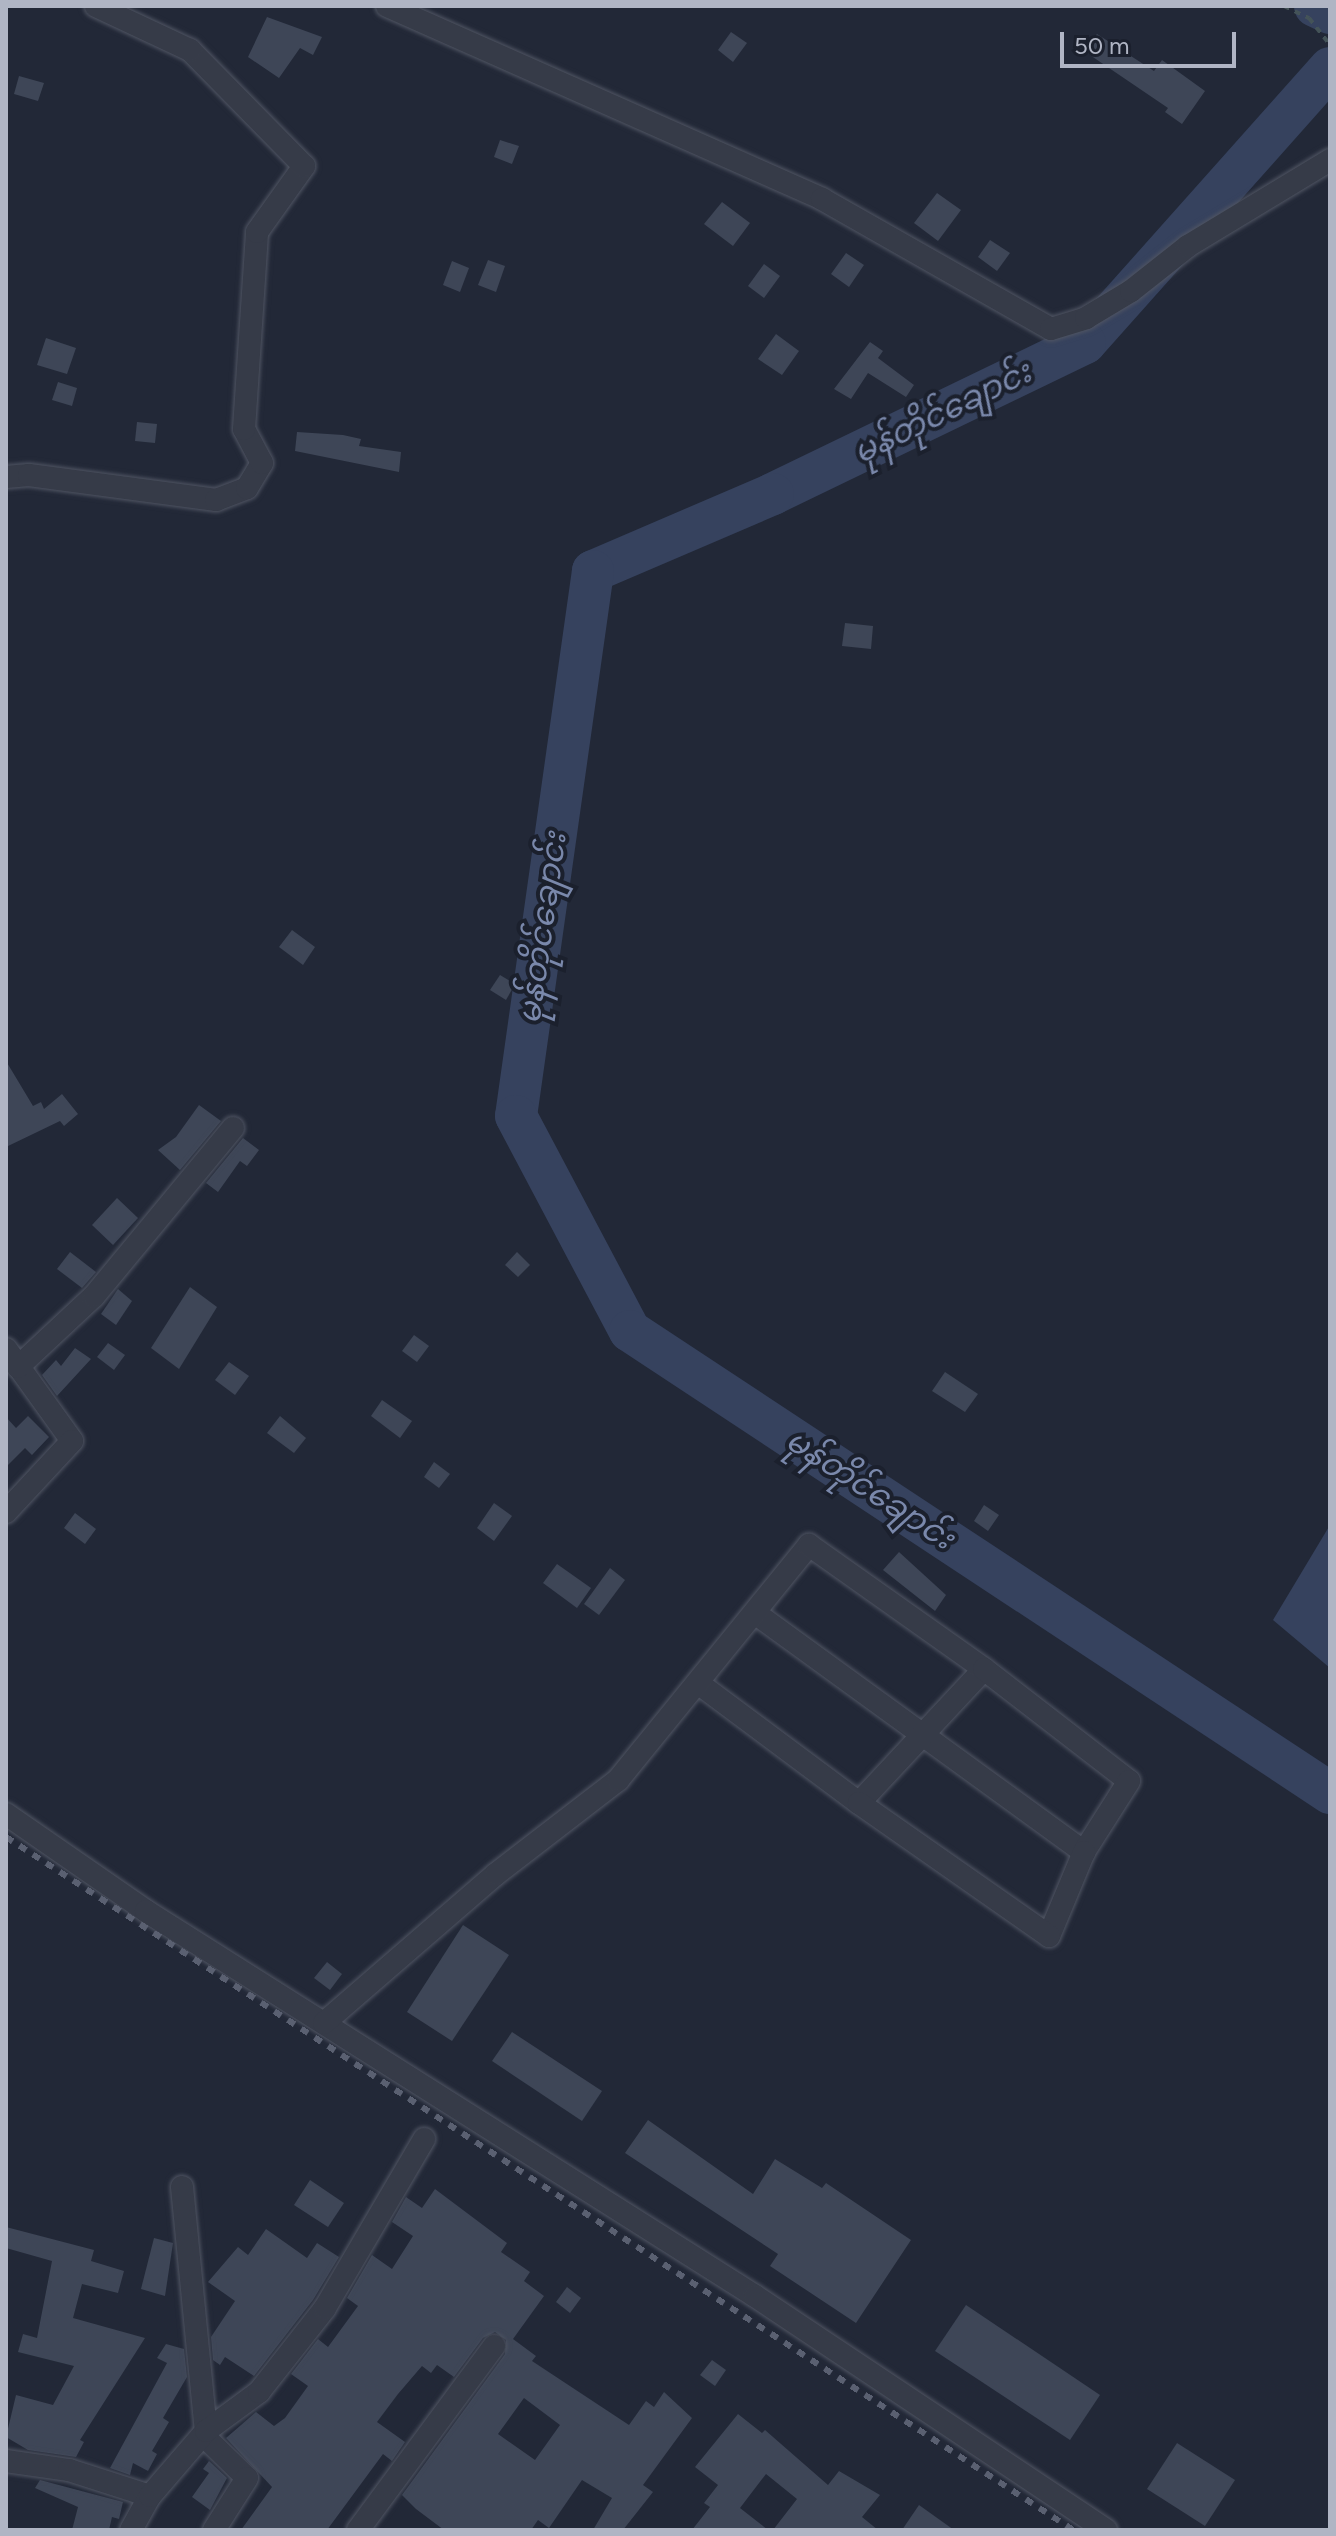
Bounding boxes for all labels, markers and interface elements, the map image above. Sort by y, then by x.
scale bar [1064,16,1240,66]
text: 50 m [1074,31,1130,60]
water label: မုန်တိုင်ချောင်း [847,353,1037,471]
water label: မုန်တိုင်ချောင်း [510,830,574,1026]
water label: မုန်တိုင်ချောင်း [779,1420,961,1558]

